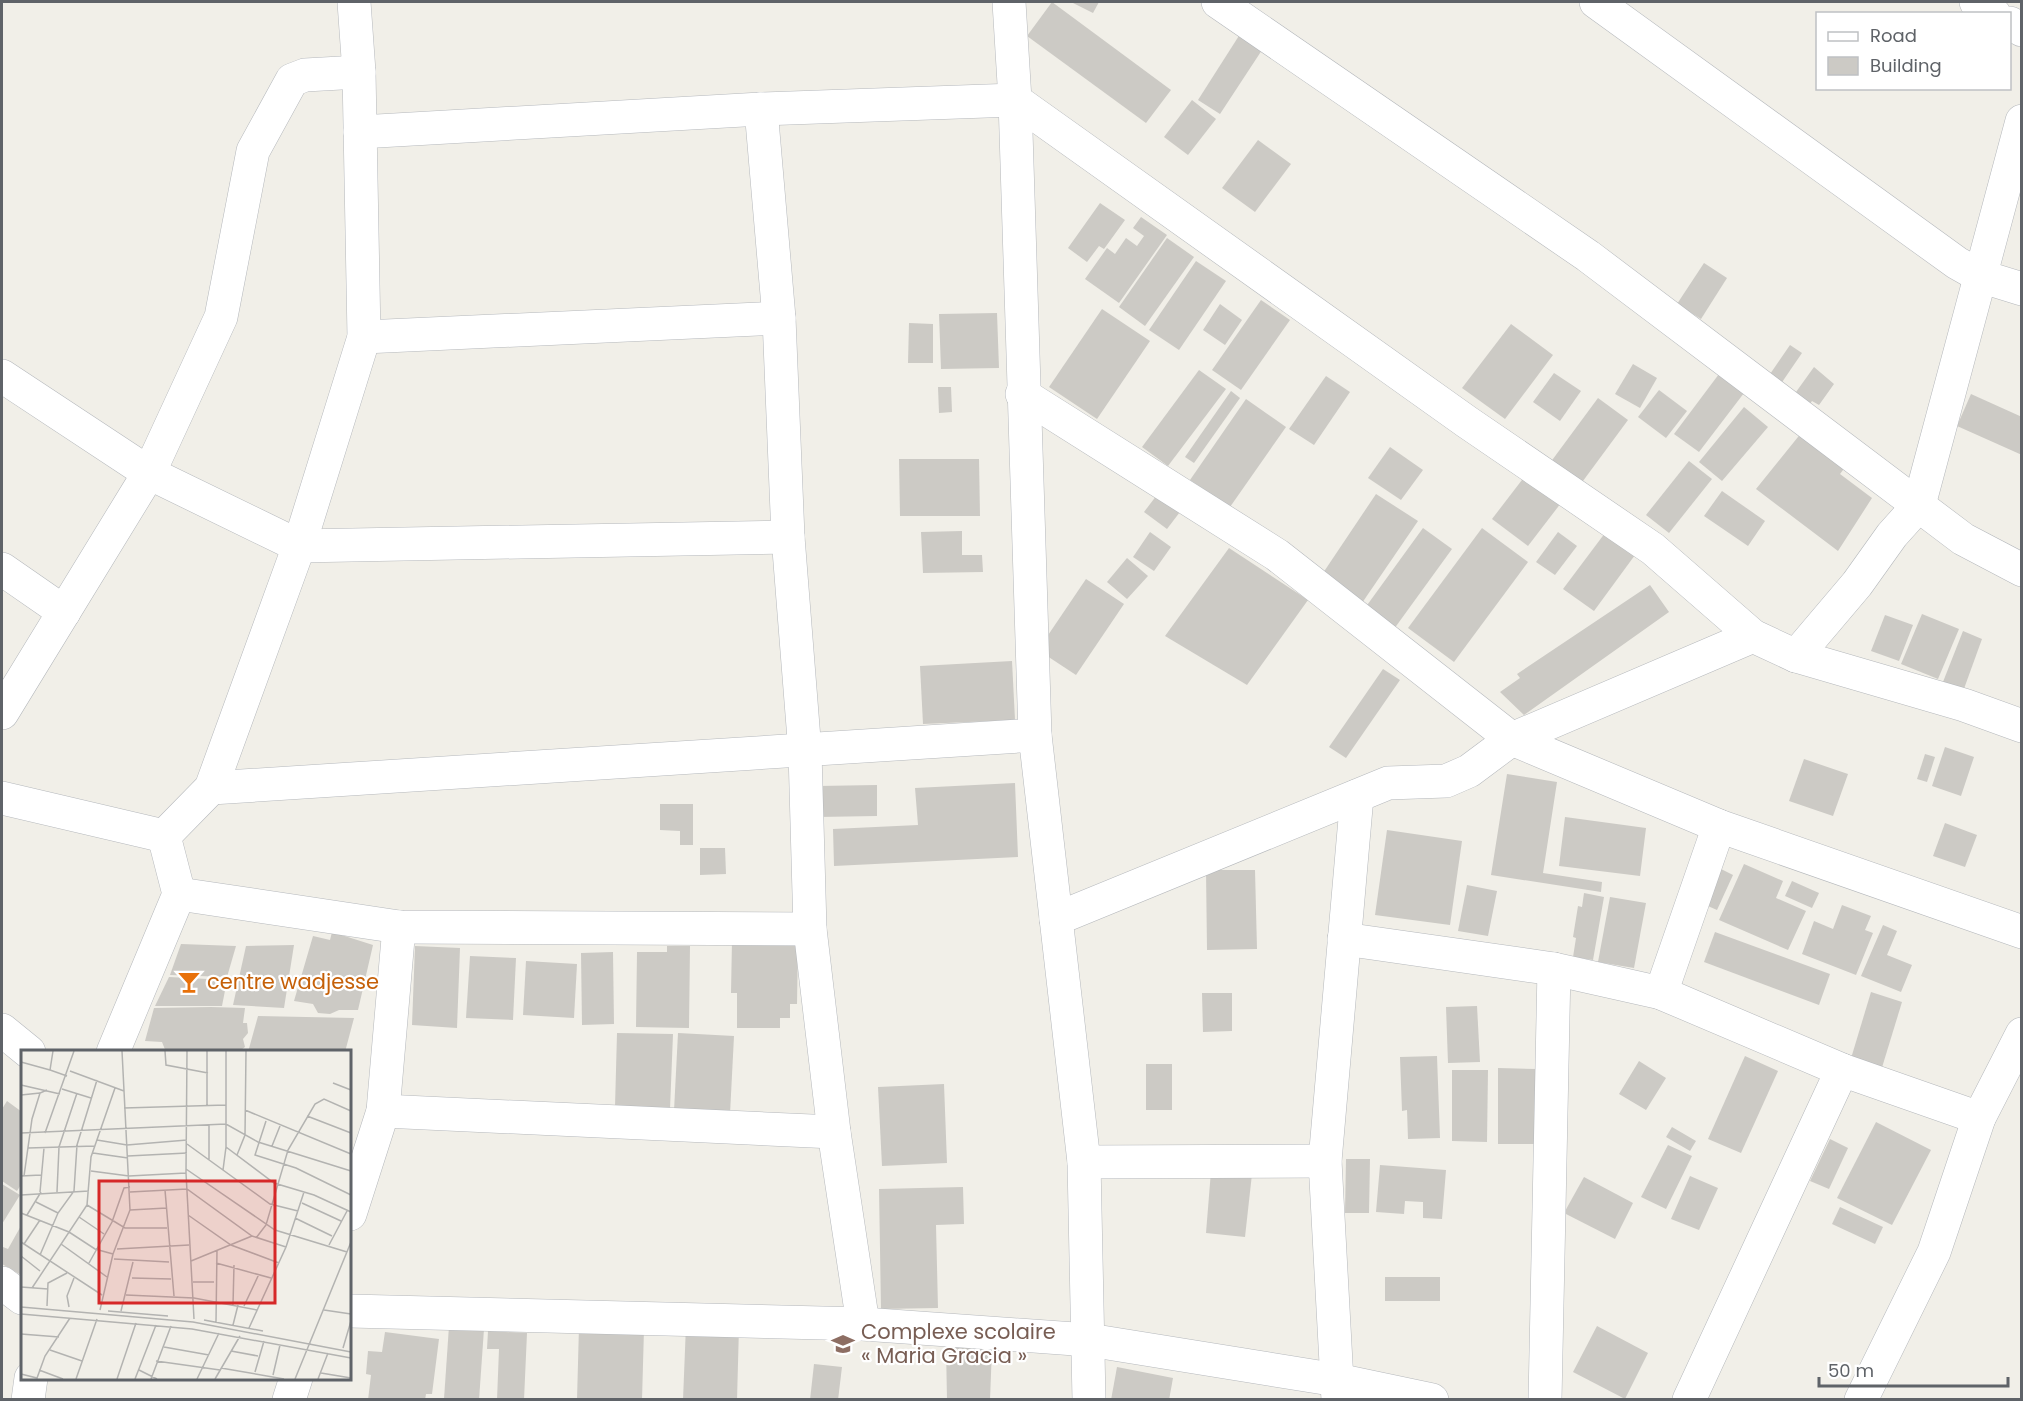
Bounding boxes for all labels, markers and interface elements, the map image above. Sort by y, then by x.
legend [1816,12,2011,90]
text: Road [1870,23,1917,48]
text: Building [1870,53,1942,78]
place label: centre wadjesse [207,967,379,996]
bar icon: centre wadjesse [176,969,202,995]
inset map [21,1050,351,1380]
place label: Complexe scolaire « Maria Gracia » [861,1317,1056,1370]
school or university icon: Complexe scolaire « Maria Gracia » [830,1331,856,1357]
scale bar [1819,1350,2008,1388]
text: 50 m [1828,1358,1874,1383]

